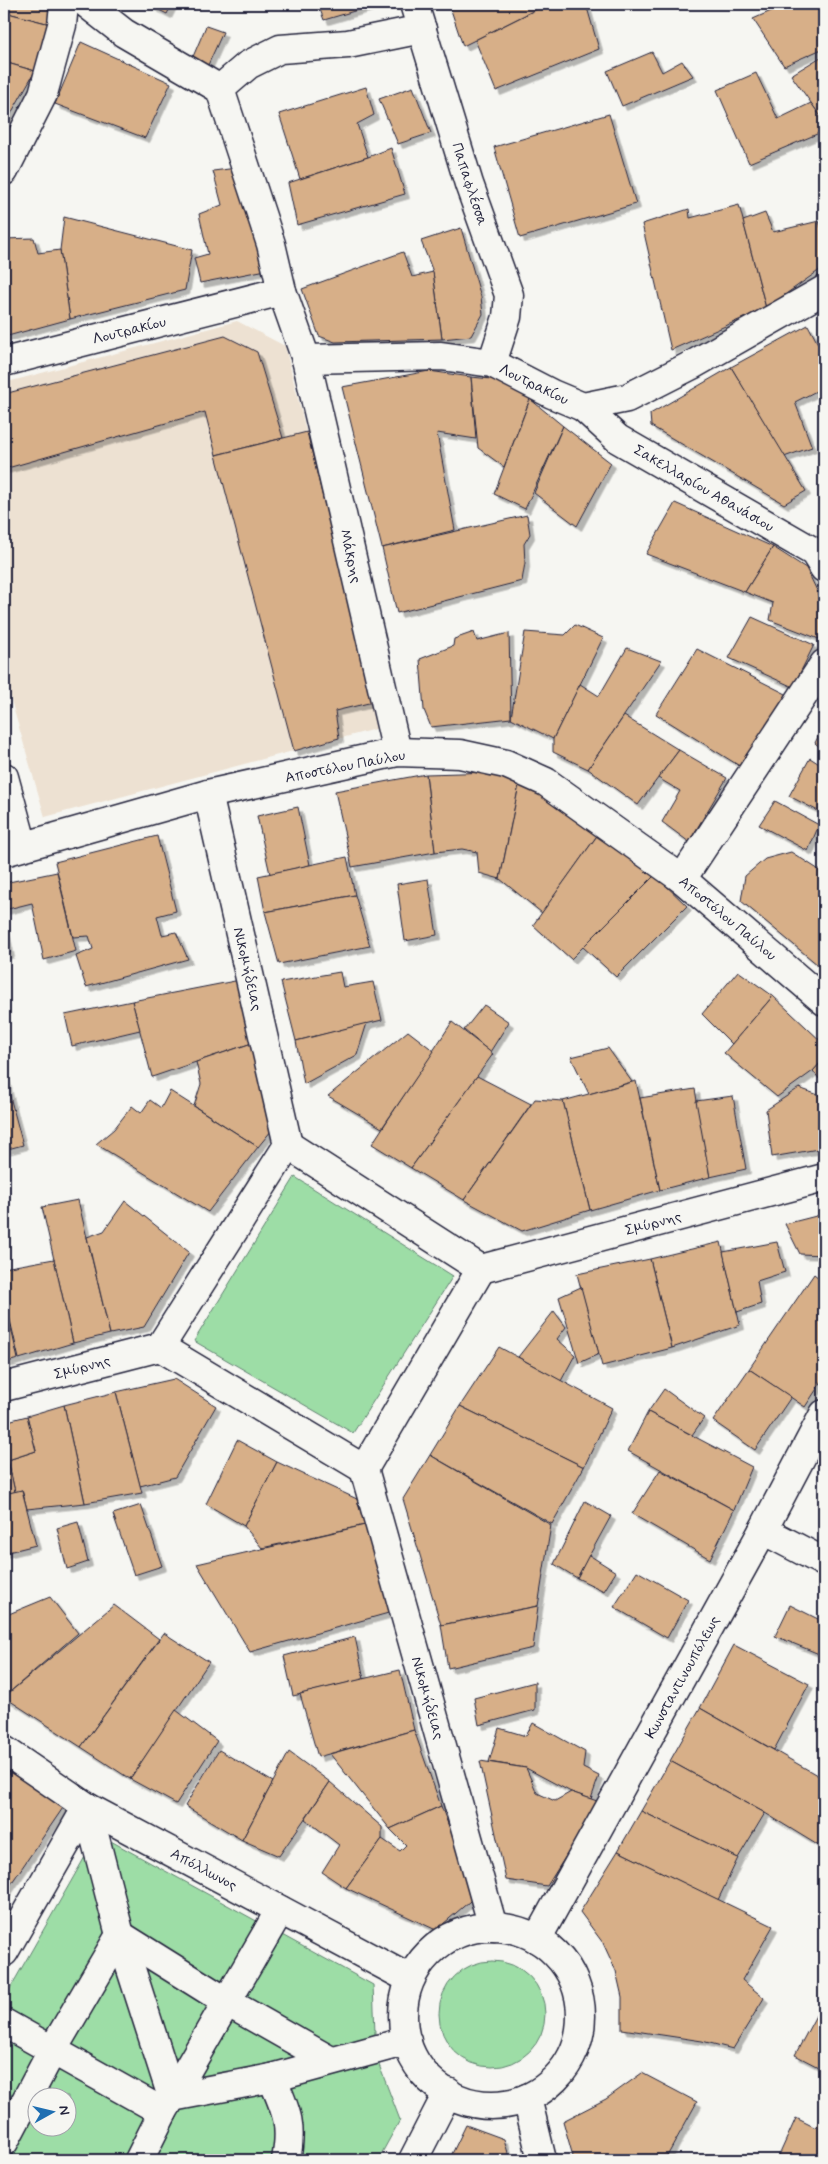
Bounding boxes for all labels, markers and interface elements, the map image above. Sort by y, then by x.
street label: Παπαφλέσσα [446,140,492,229]
street label: Λουτρακίου [90,312,168,350]
street label: Λουτρακίου [495,359,572,410]
street label: Σακελλαρίου Αθανάσιου [630,440,778,537]
street label: Μάκρης [334,527,366,586]
street label: Αποστόλου Παύλου [283,745,407,788]
street label: Αποστόλου Παύλου [674,872,781,966]
street label: Νικομήδειας [228,925,266,1013]
street label: Σμύρνης [623,1207,684,1241]
street label: Σμύρνης [52,1351,113,1385]
street label: Κωνσταντινουπόλεως [641,1612,725,1742]
street label: Νικομήδειας [406,1654,449,1742]
street label: Απόλλωνος [167,1844,241,1896]
north arrow [28,2086,78,2136]
text: N [54,2104,73,2116]

